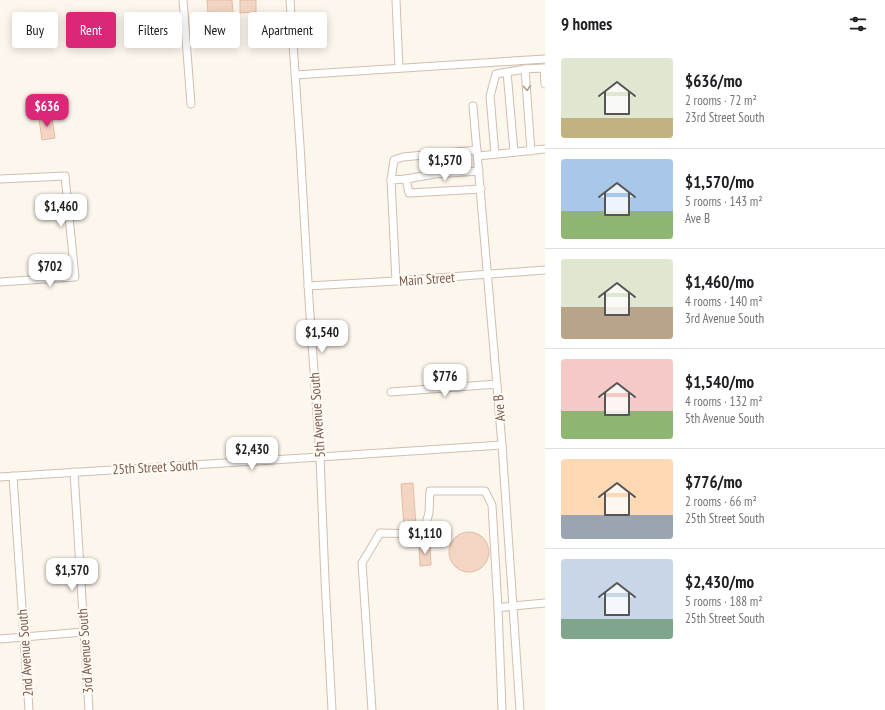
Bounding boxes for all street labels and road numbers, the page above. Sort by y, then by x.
street label: Main Street [399,268,456,290]
street label: 5th Avenue South [305,372,329,458]
street label: Ave B [489,394,509,422]
street label: 25th Street South [112,456,198,478]
street label: 3rd Avenue South [73,608,97,694]
street label: 2nd Avenue South [13,609,37,697]

